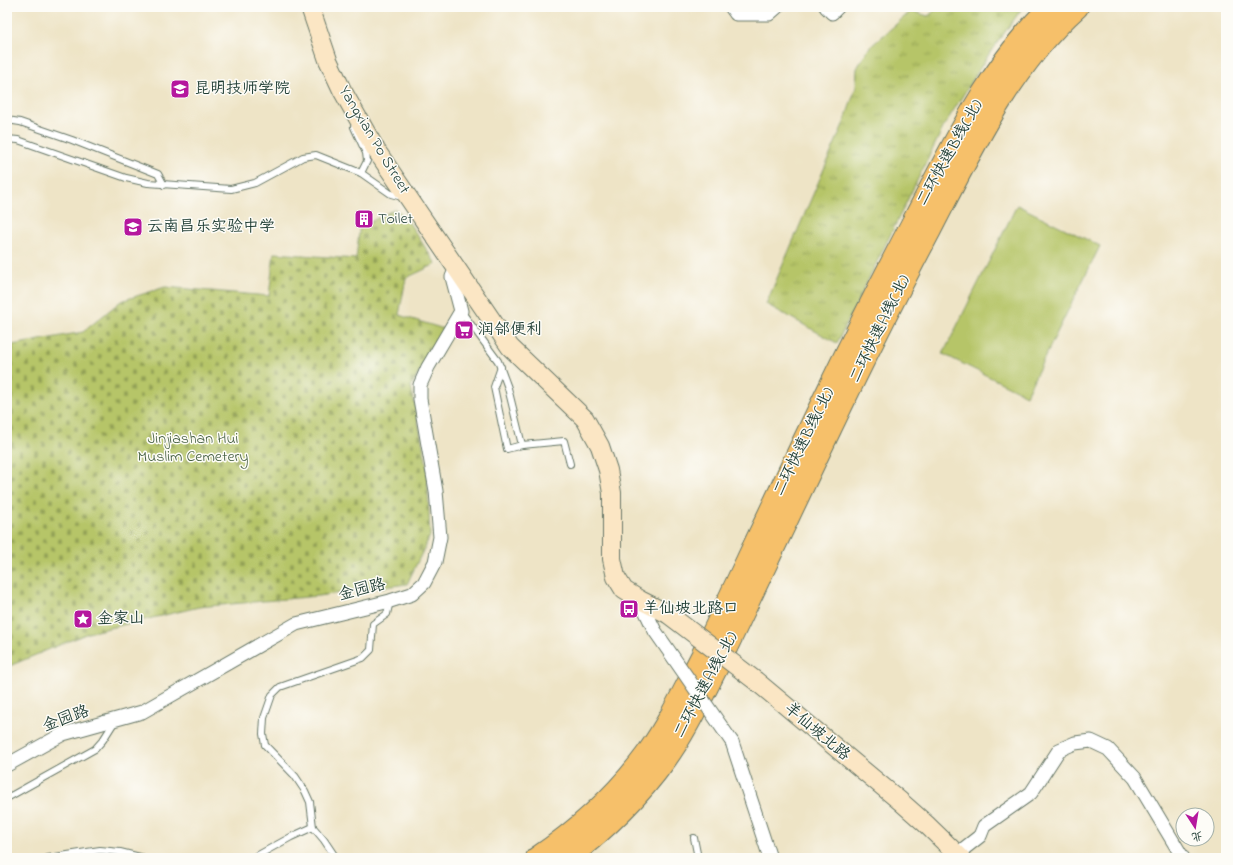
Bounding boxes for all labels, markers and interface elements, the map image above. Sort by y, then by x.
place label: 昆明技师学院 [194,77,290,101]
school or university icon: 昆明技师学院 [169,78,191,100]
street label: Yangxian Po Street [332,81,416,199]
street label: 二环快速B线(北) [911,95,989,211]
place label: Toilet [378,207,414,231]
building icon: Toilet [353,208,375,230]
place label: 云南昌乐实验中学 [147,215,275,239]
school or university icon: 云南昌乐实验中学 [122,216,144,238]
street label: 二环快速A线(北) [844,271,917,387]
place label: 润邻便利 [478,318,542,342]
supermarket icon: 润邻便利 [453,319,475,341]
street label: 二环快速B线(北) [767,383,841,500]
park label: Jinjiashan Hui Muslim Cemetery [138,427,249,469]
street label: 金园路 [336,573,388,607]
place label: 羊仙坡北路口 [643,597,739,621]
bus stop icon: 羊仙坡北路口 [618,598,640,620]
place label: 金家山 [97,607,145,631]
place icon: 金家山 [72,608,94,630]
street label: 二环快速A线(北) [668,627,744,742]
street label: 羊仙坡北路 [779,697,855,767]
street label: 金园路 [39,700,93,738]
north arrow [1175,807,1215,847]
text: 北 [1190,827,1204,845]

